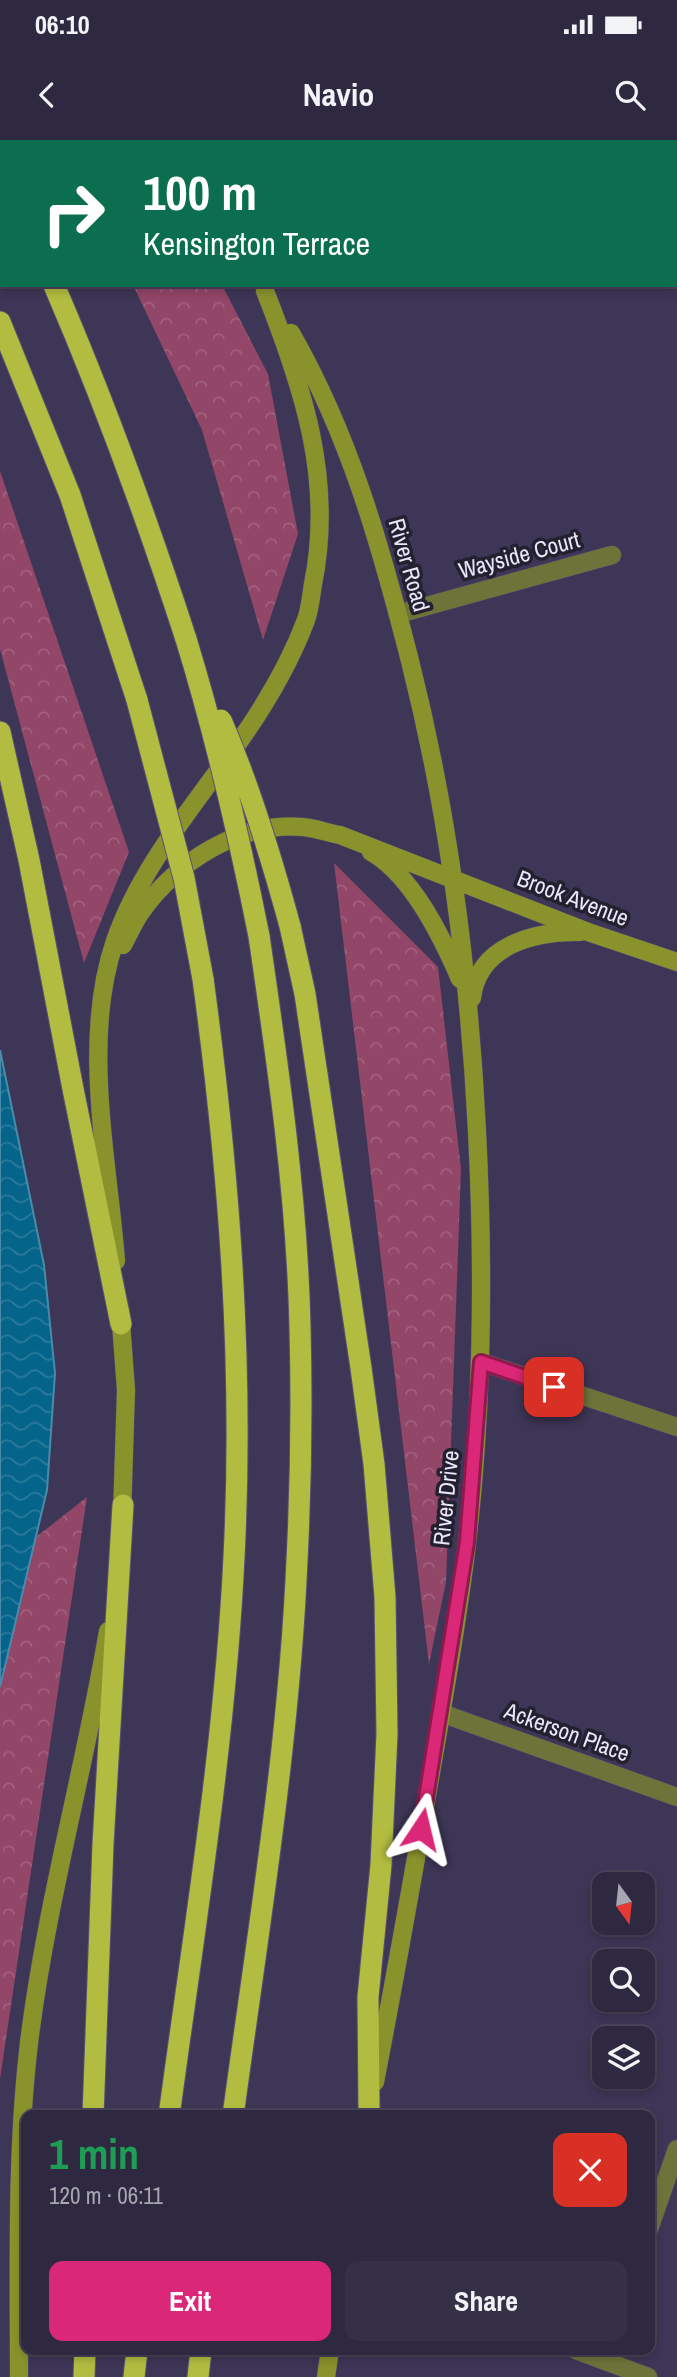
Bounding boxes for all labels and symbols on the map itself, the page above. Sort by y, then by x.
street label: River Road [381,515,438,615]
street label: Wayside Court [455,523,583,586]
street label: Brook Avenue [513,862,633,933]
pin [524,1357,584,1417]
street label: River Drive [425,1449,466,1547]
street label: Ackerson Place [499,1694,634,1769]
position arrow [384,1792,458,1866]
north arrow [592,1872,654,1936]

